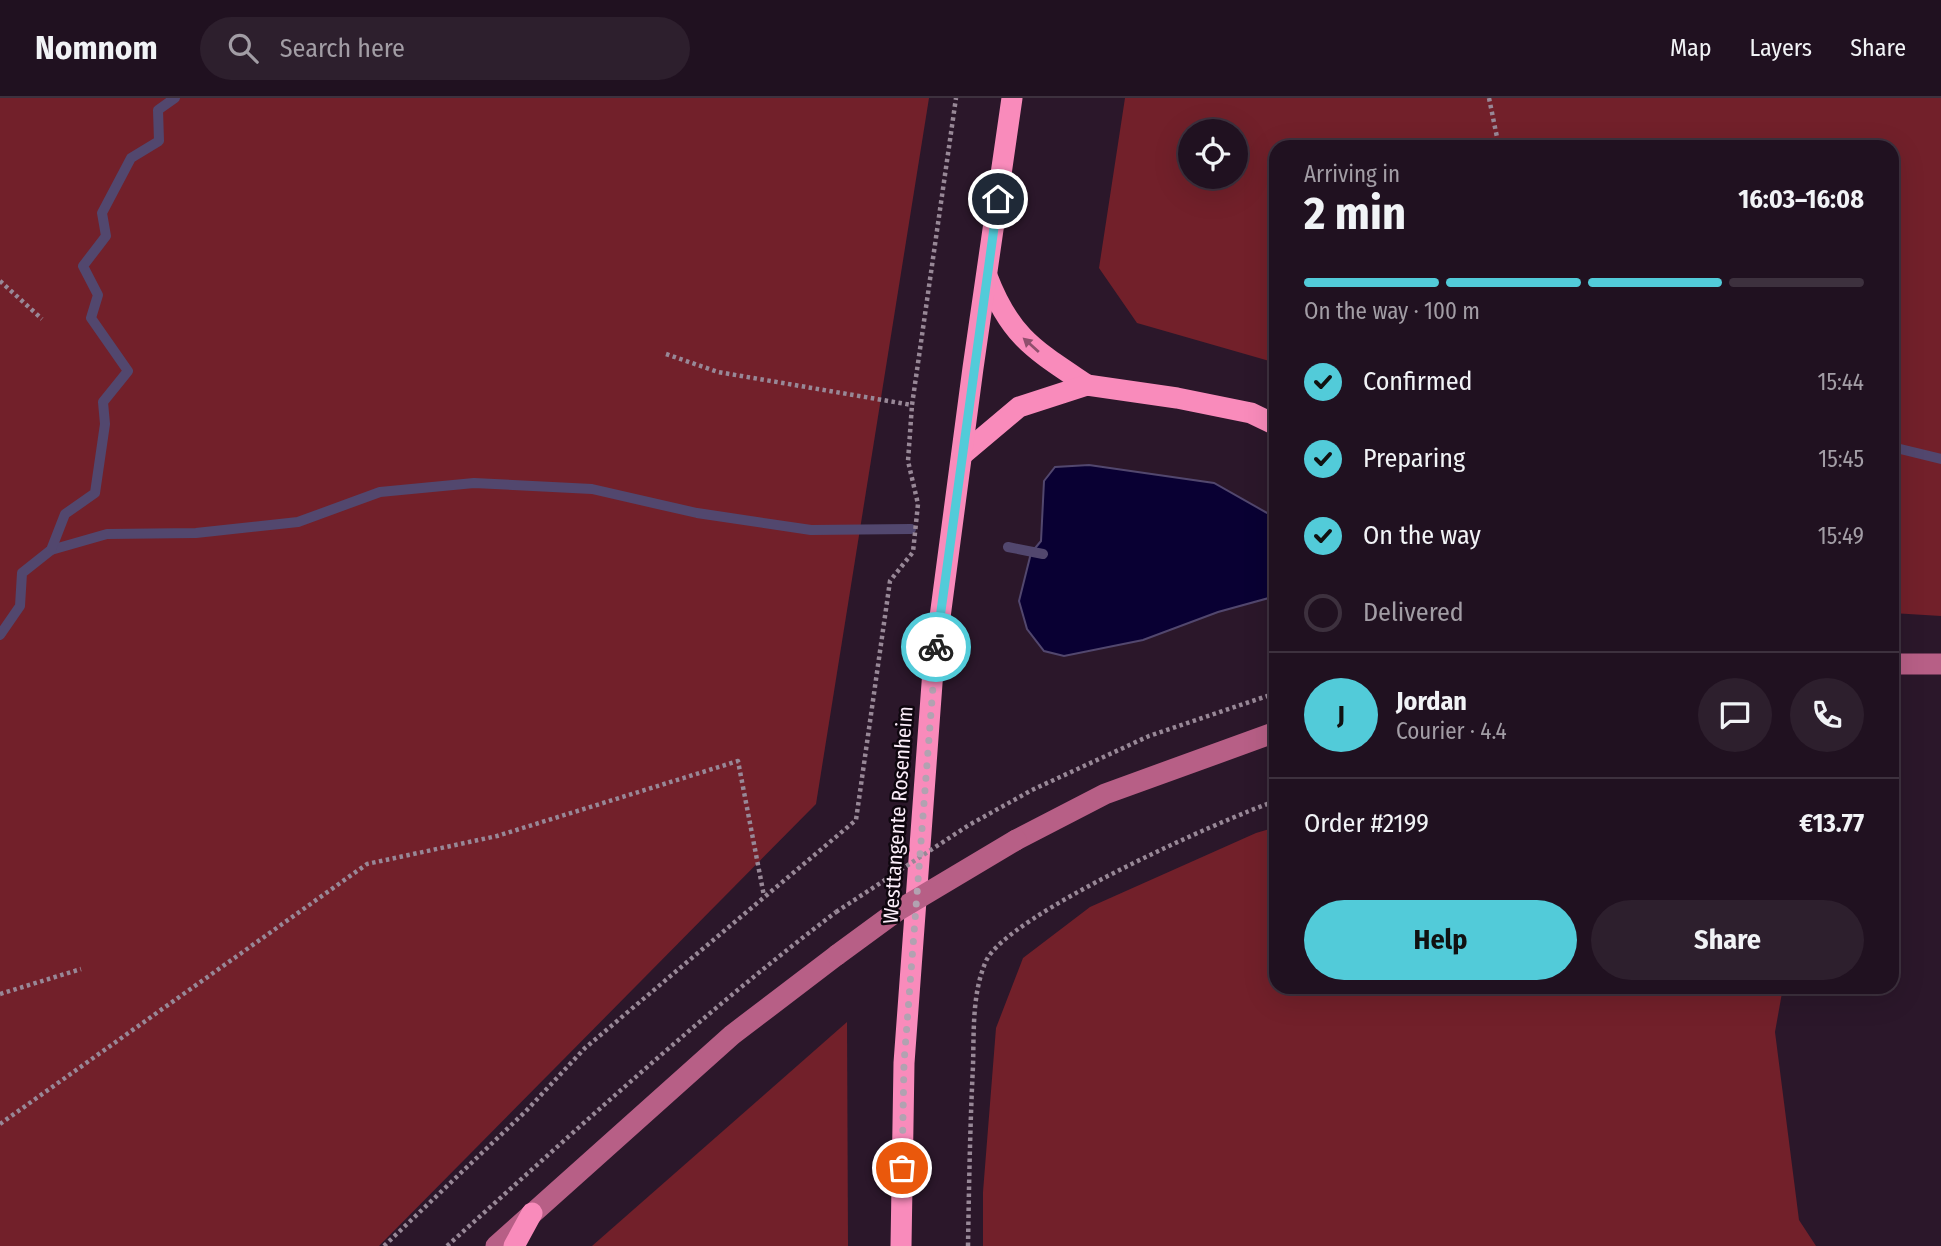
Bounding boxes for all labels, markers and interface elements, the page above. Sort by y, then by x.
search box [200,17,690,80]
text: Nomnom [35,28,158,68]
icon: search [224,29,262,67]
text: Search here [280,33,405,64]
text: Map [1670,34,1712,62]
text: Layers [1750,34,1812,62]
text: Share [1850,34,1906,62]
map controls [1178,119,1248,189]
button: locate [1178,119,1248,189]
text: Arriving in [1304,160,1400,188]
pin [968,169,1028,229]
icon: home [979,180,1017,218]
text: 16:03–16:08 [1738,184,1864,215]
text: 2 min [1304,186,1406,241]
text: On the way · 100 m [1304,297,1480,325]
one-way arrow [1022,337,1040,353]
icon: check [1304,363,1342,401]
text: Confirmed [1363,366,1473,397]
text: 15:44 [1817,368,1864,396]
icon: check [1304,440,1342,478]
text: Preparing [1363,443,1465,474]
text: 15:45 [1818,445,1864,473]
icon: check [1304,517,1342,555]
text: On the way [1363,520,1481,551]
text: 15:49 [1818,522,1864,550]
text: Delivered [1363,597,1464,628]
courier [901,612,971,682]
icon: bike [917,628,955,666]
button: chat [1698,678,1772,752]
button: phone [1790,678,1864,752]
text: Jordan [1396,686,1467,717]
text: J [1337,700,1345,731]
street label: Westtangente Rosenheim [877,705,919,925]
text: Courier · 4.4 [1396,717,1507,745]
text: Order #2199 [1304,808,1429,839]
text: €13.77 [1799,808,1864,839]
button: Help [1304,900,1577,980]
button: Share [1591,900,1864,980]
pin [872,1138,932,1198]
icon: bag [883,1149,921,1187]

